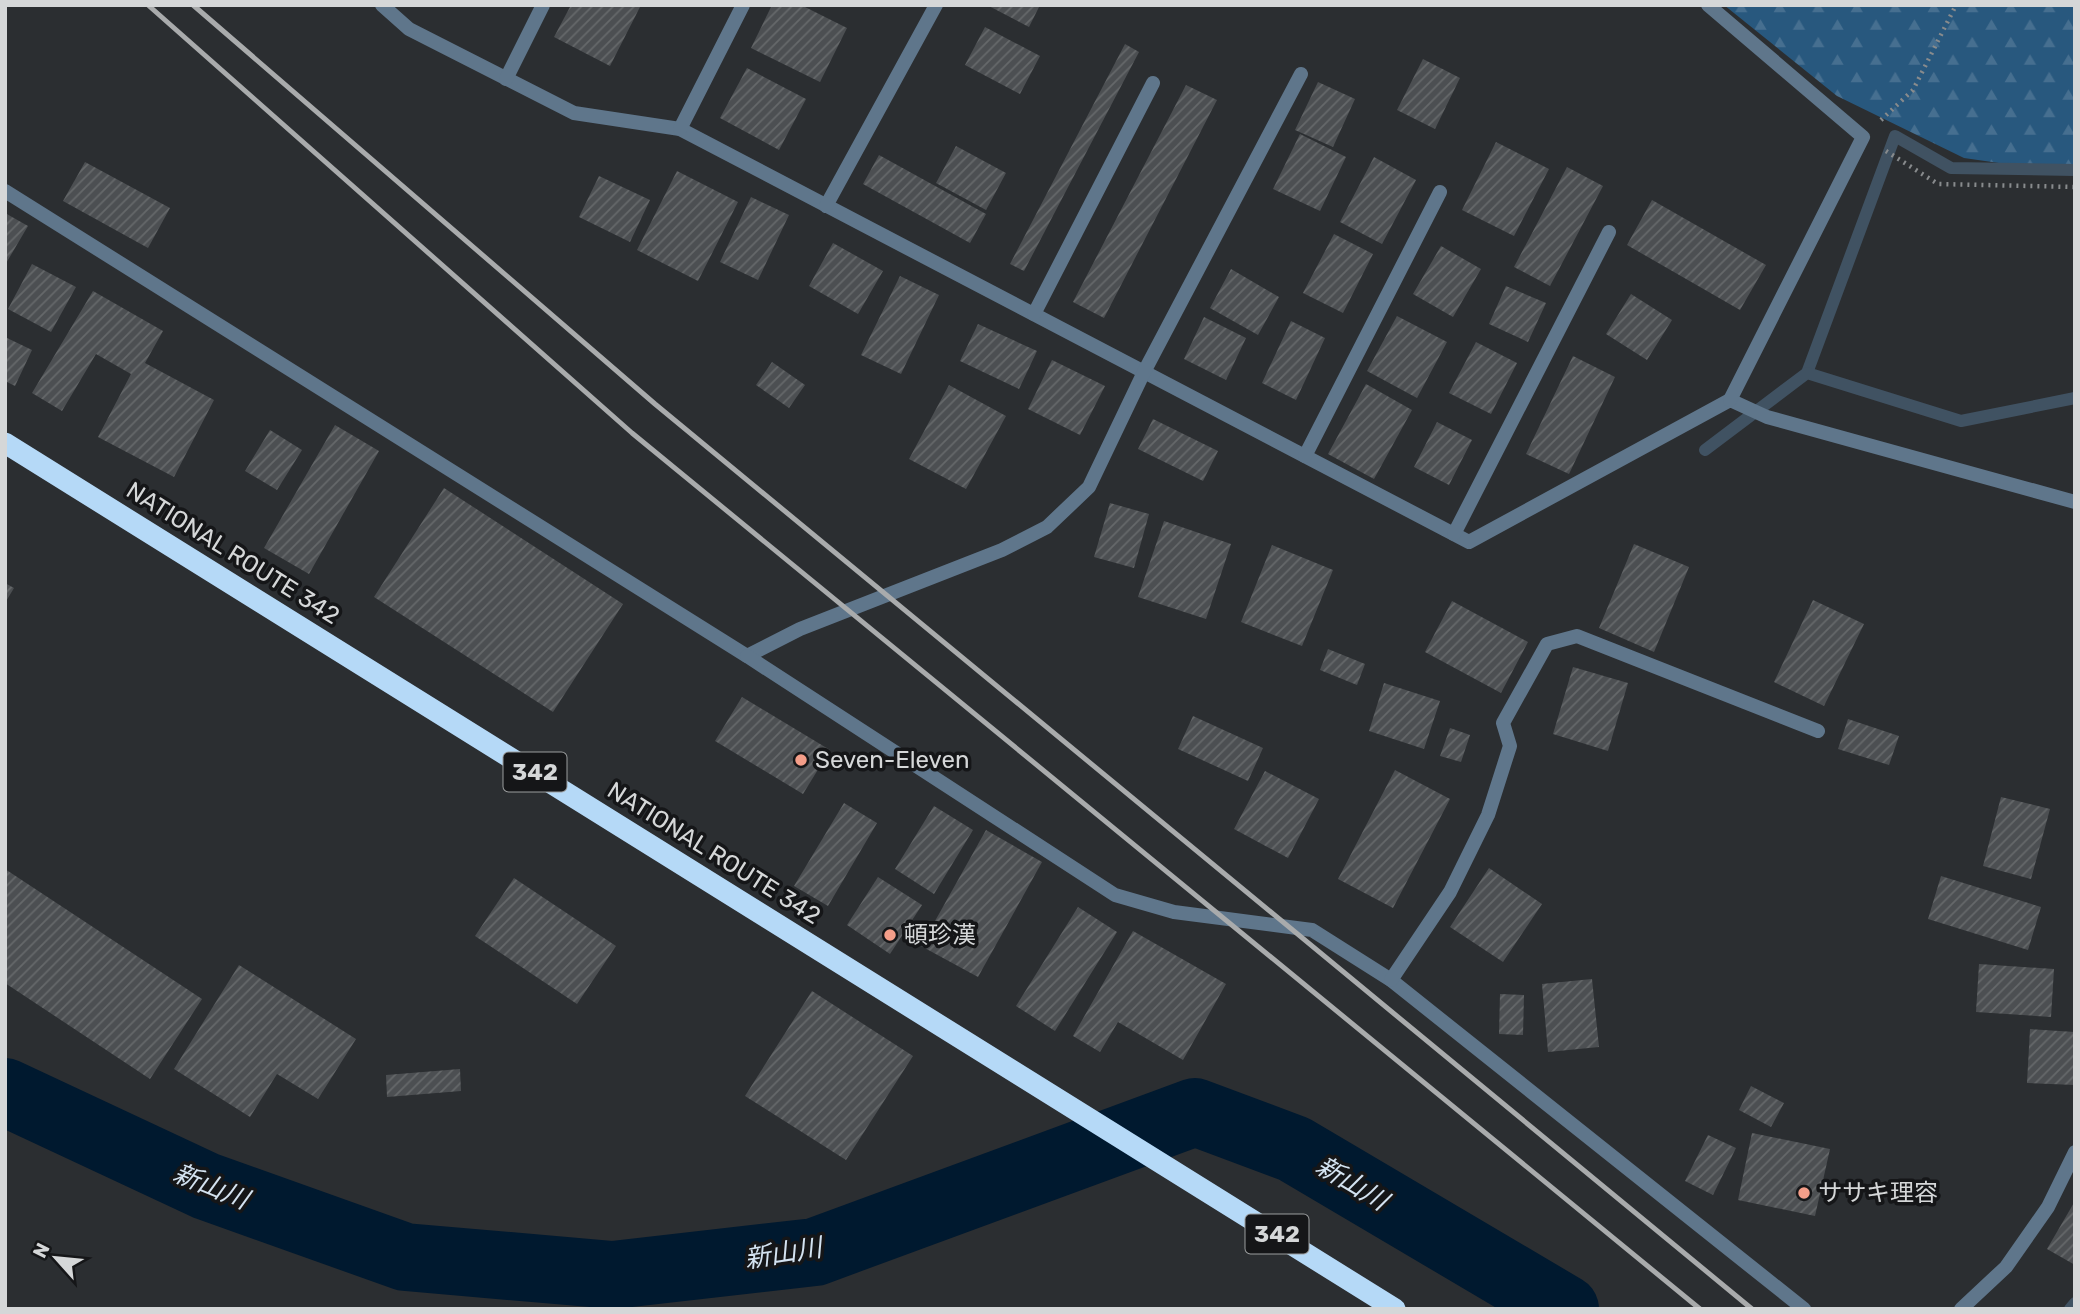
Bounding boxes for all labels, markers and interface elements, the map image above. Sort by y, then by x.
street label: NATIONAL ROUTE 342 [121,476,345,630]
place label: Seven-Eleven [815,746,969,774]
road number: 342 [504,752,566,792]
marker: Seven-Eleven [793,752,809,768]
street label: NATIONAL ROUTE 342 [602,776,826,930]
place label: 頓珍漢 [904,921,976,949]
marker: 頓珍漢 [882,927,898,943]
water label: 新山川 [1310,1150,1396,1218]
water label: 新山川 [169,1157,256,1217]
place label: ササキ理容 [1818,1179,1938,1207]
marker: ササキ理容 [1796,1185,1812,1201]
road number: 342 [1246,1214,1308,1254]
north arrow [21,1223,91,1293]
water label: 新山川 [742,1232,827,1275]
text: N [28,1239,55,1262]

